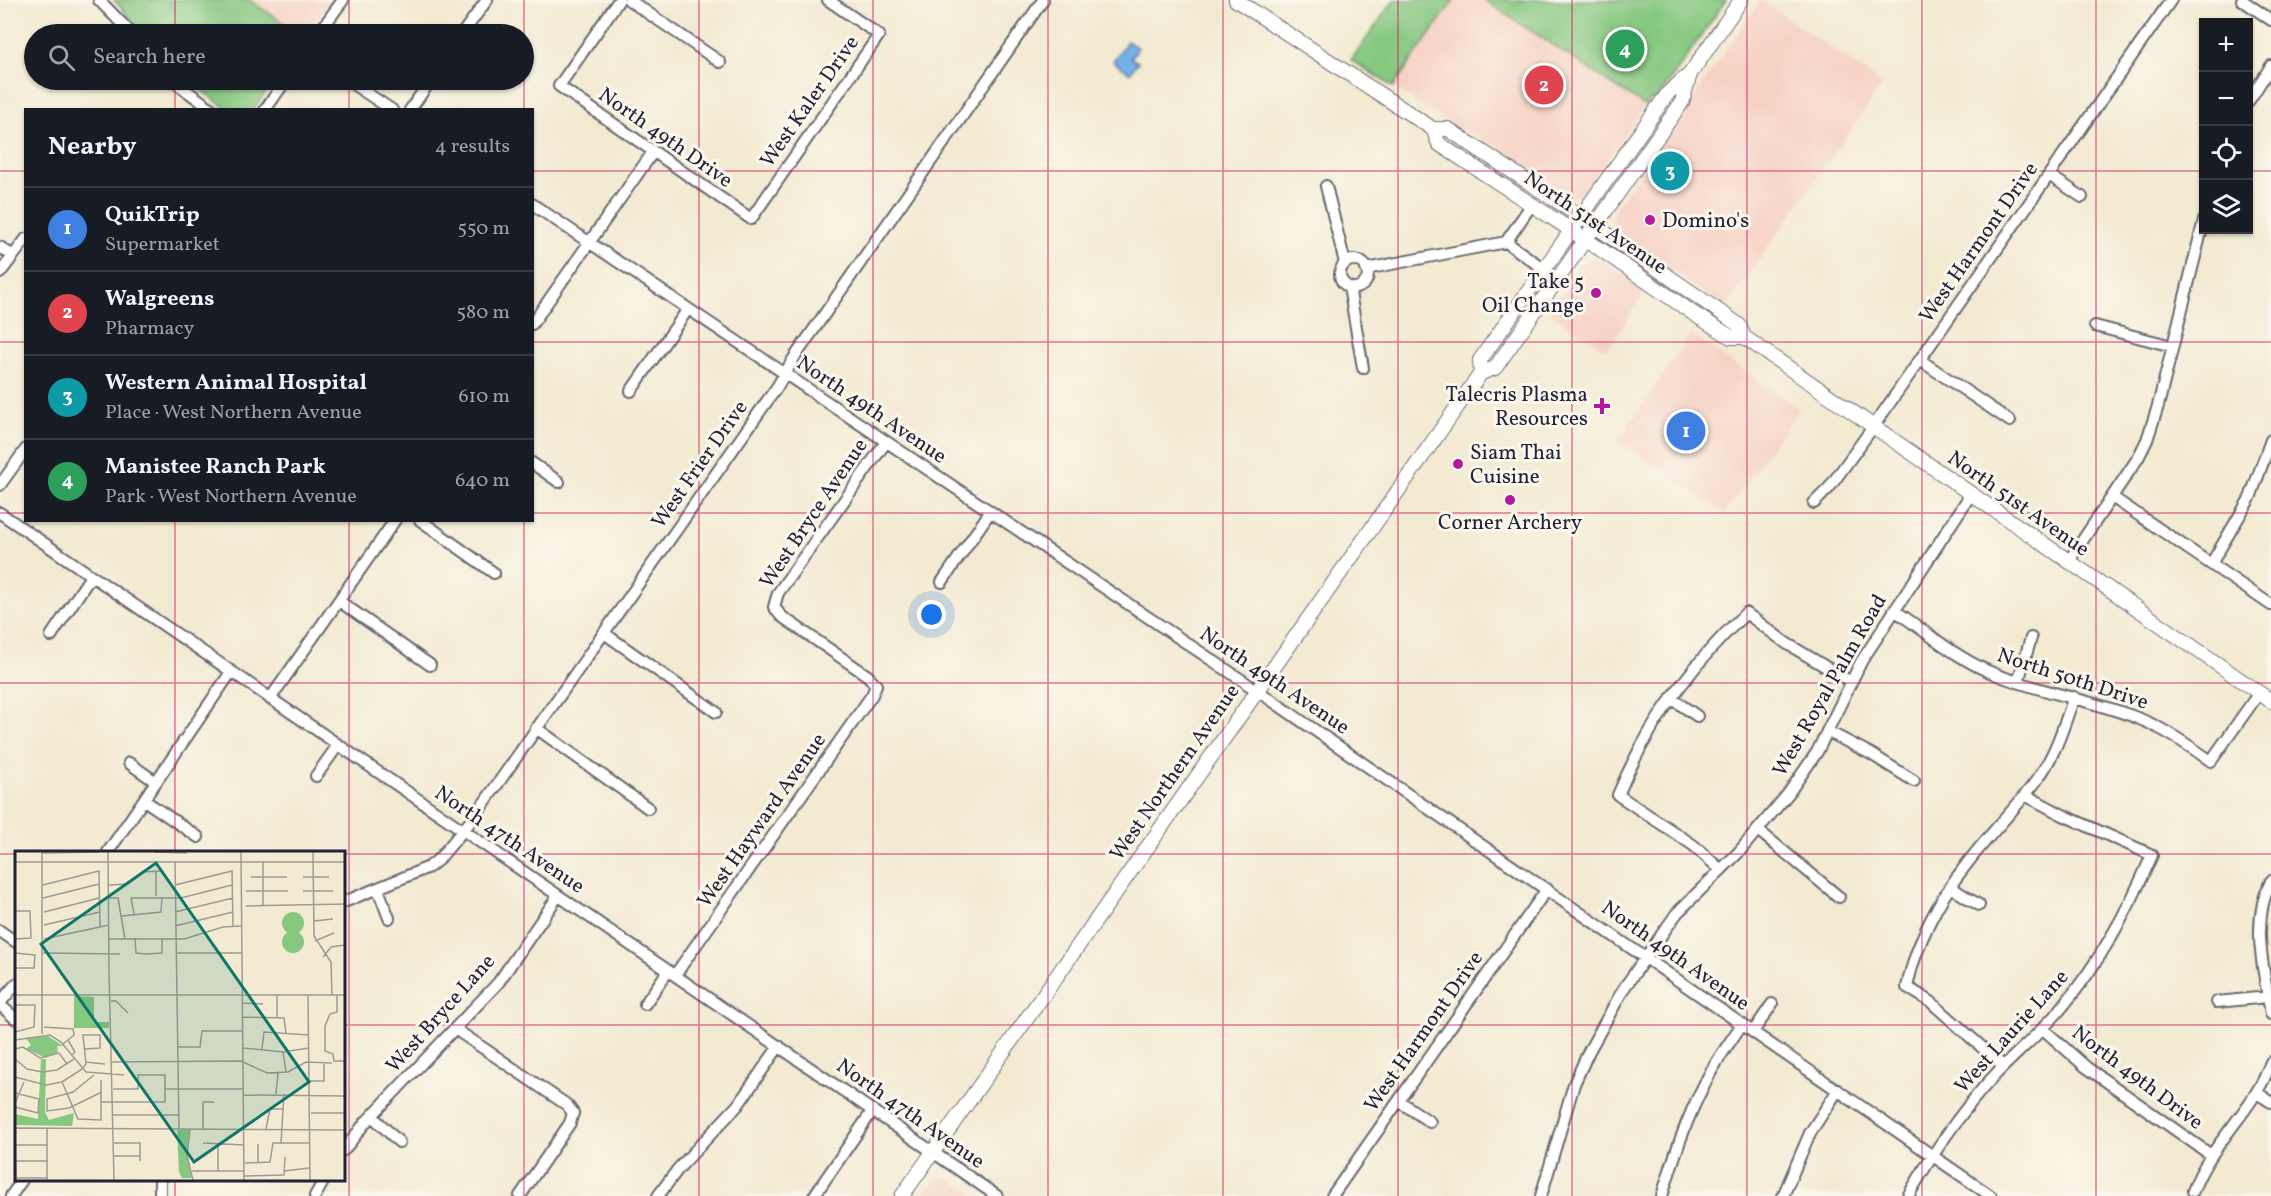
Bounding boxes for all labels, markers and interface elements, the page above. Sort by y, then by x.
map controls [2199,18,2253,234]
button: + [2199,18,2253,72]
search box [24,24,534,90]
pin: 4 [1606,26,1644,72]
street label: West Kaler Drive [754,30,867,174]
icon: search [45,41,78,74]
text: Search here [93,42,206,73]
pin: 2 [1524,62,1564,107]
button: − [2199,72,2253,126]
street label: North 49th Drive [592,81,738,195]
button: locate [2199,126,2253,180]
text: Nearby [48,129,137,165]
text: 4 results [435,133,510,161]
pin: 3 [1650,148,1690,194]
street label: West Harmont Drive [1913,157,2046,329]
street label: North 51st Avenue [1518,164,1673,282]
button: layers [2199,180,2253,234]
text: QuikTrip [105,200,200,231]
place label: Domino's [1662,207,1749,236]
marker: Domino's [1643,213,1657,227]
text: 1 [63,215,72,243]
text: 550 m [457,215,510,243]
text: Supermarket [105,231,220,259]
place label: Take 5 Oil Change [1482,268,1584,321]
text: Walgreens [105,284,214,315]
marker: Take 5 Oil Change [1589,286,1603,300]
text: 2 [62,299,73,327]
text: 580 m [457,299,510,327]
text: Pharmacy [105,315,194,343]
street label: North 49th Avenue [790,349,952,471]
text: Western Animal Hospital [105,368,367,399]
place label: Talecris Plasma Resources [1446,381,1588,434]
text: 3 [62,383,73,411]
text: 610 m [458,383,510,411]
street label: West Frier Drive [645,395,755,535]
marker: Talecris Plasma Resources [1593,397,1611,415]
text: Place · West Northern Avenue [105,399,362,427]
pin: 1 [1666,408,1706,454]
street label: West Bryce Avenue [753,433,875,595]
place label: Siam Thai Cuisine [1470,439,1562,492]
street label: North 51st Avenue [1941,444,2095,564]
text: Manistee Ranch Park [105,452,326,483]
marker: Siam Thai Cuisine [1451,457,1465,471]
text: 4 [61,467,74,495]
text: 640 m [455,467,510,495]
text: Park · West Northern Avenue [105,483,357,511]
marker: Corner Archery [1503,493,1517,507]
place label: Corner Archery [1438,509,1583,538]
street label: West Royal Palm Road [1766,589,1894,782]
your location [917,600,946,629]
street label: North 49th Avenue [1193,620,1355,742]
street label: North 50th Drive [1993,641,2152,718]
street label: West Northern Avenue [1103,679,1247,867]
street label: West Hayward Avenue [691,728,834,914]
street label: North 47th Avenue [428,779,590,901]
inset map [15,851,345,1181]
street label: North 49th Avenue [1595,894,1755,1018]
street label: West Harmont Drive [1358,946,1491,1118]
street label: West Bryce Lane [380,948,502,1080]
street label: West Laurie Lane [1948,964,2076,1100]
street label: North 49th Drive [2065,1019,2209,1137]
street label: North 47th Avenue [830,1052,990,1176]

